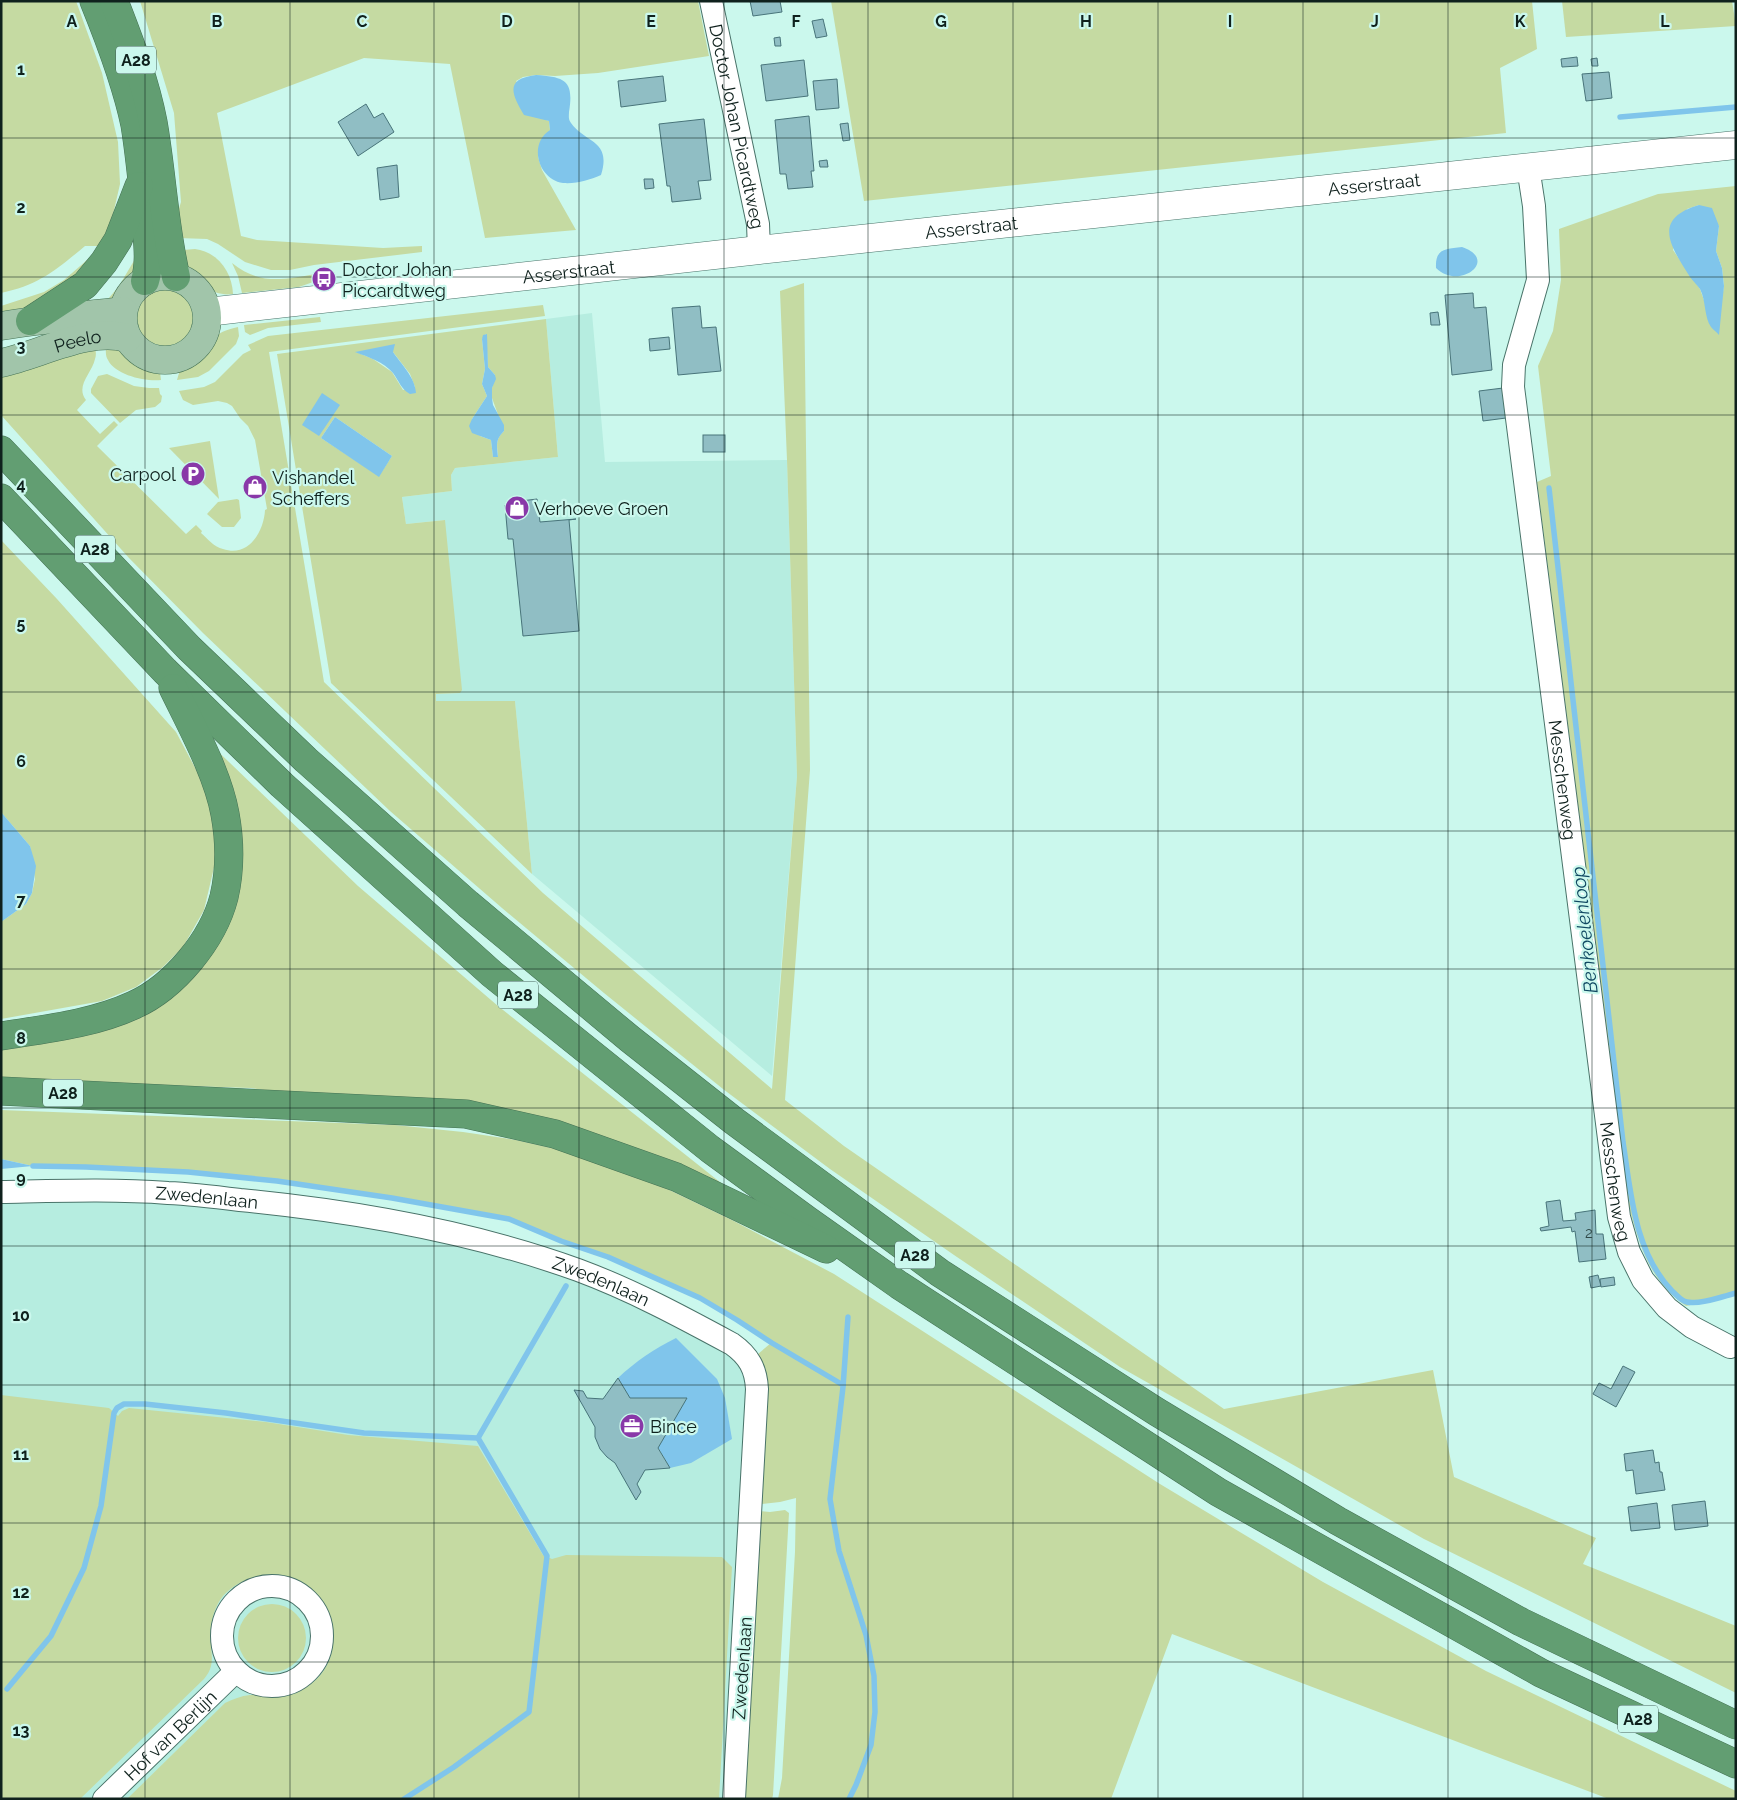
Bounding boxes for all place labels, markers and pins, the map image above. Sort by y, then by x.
place label: Doctor Johan Piccardtweg [342,259,452,301]
bus stop icon: Doctor Johan Piccardtweg [311,266,337,292]
parking icon: Carpool [180,461,206,487]
place label: Carpool [110,464,176,485]
place label: Vishandel Scheffers [272,467,354,509]
shop icon: Vishandel Scheffers [242,474,268,500]
shop icon: Verhoeve Groen [504,495,530,521]
place label: Verhoeve Groen [534,498,669,519]
office icon: Bince [619,1413,645,1439]
place label: Bince [650,1416,697,1437]

